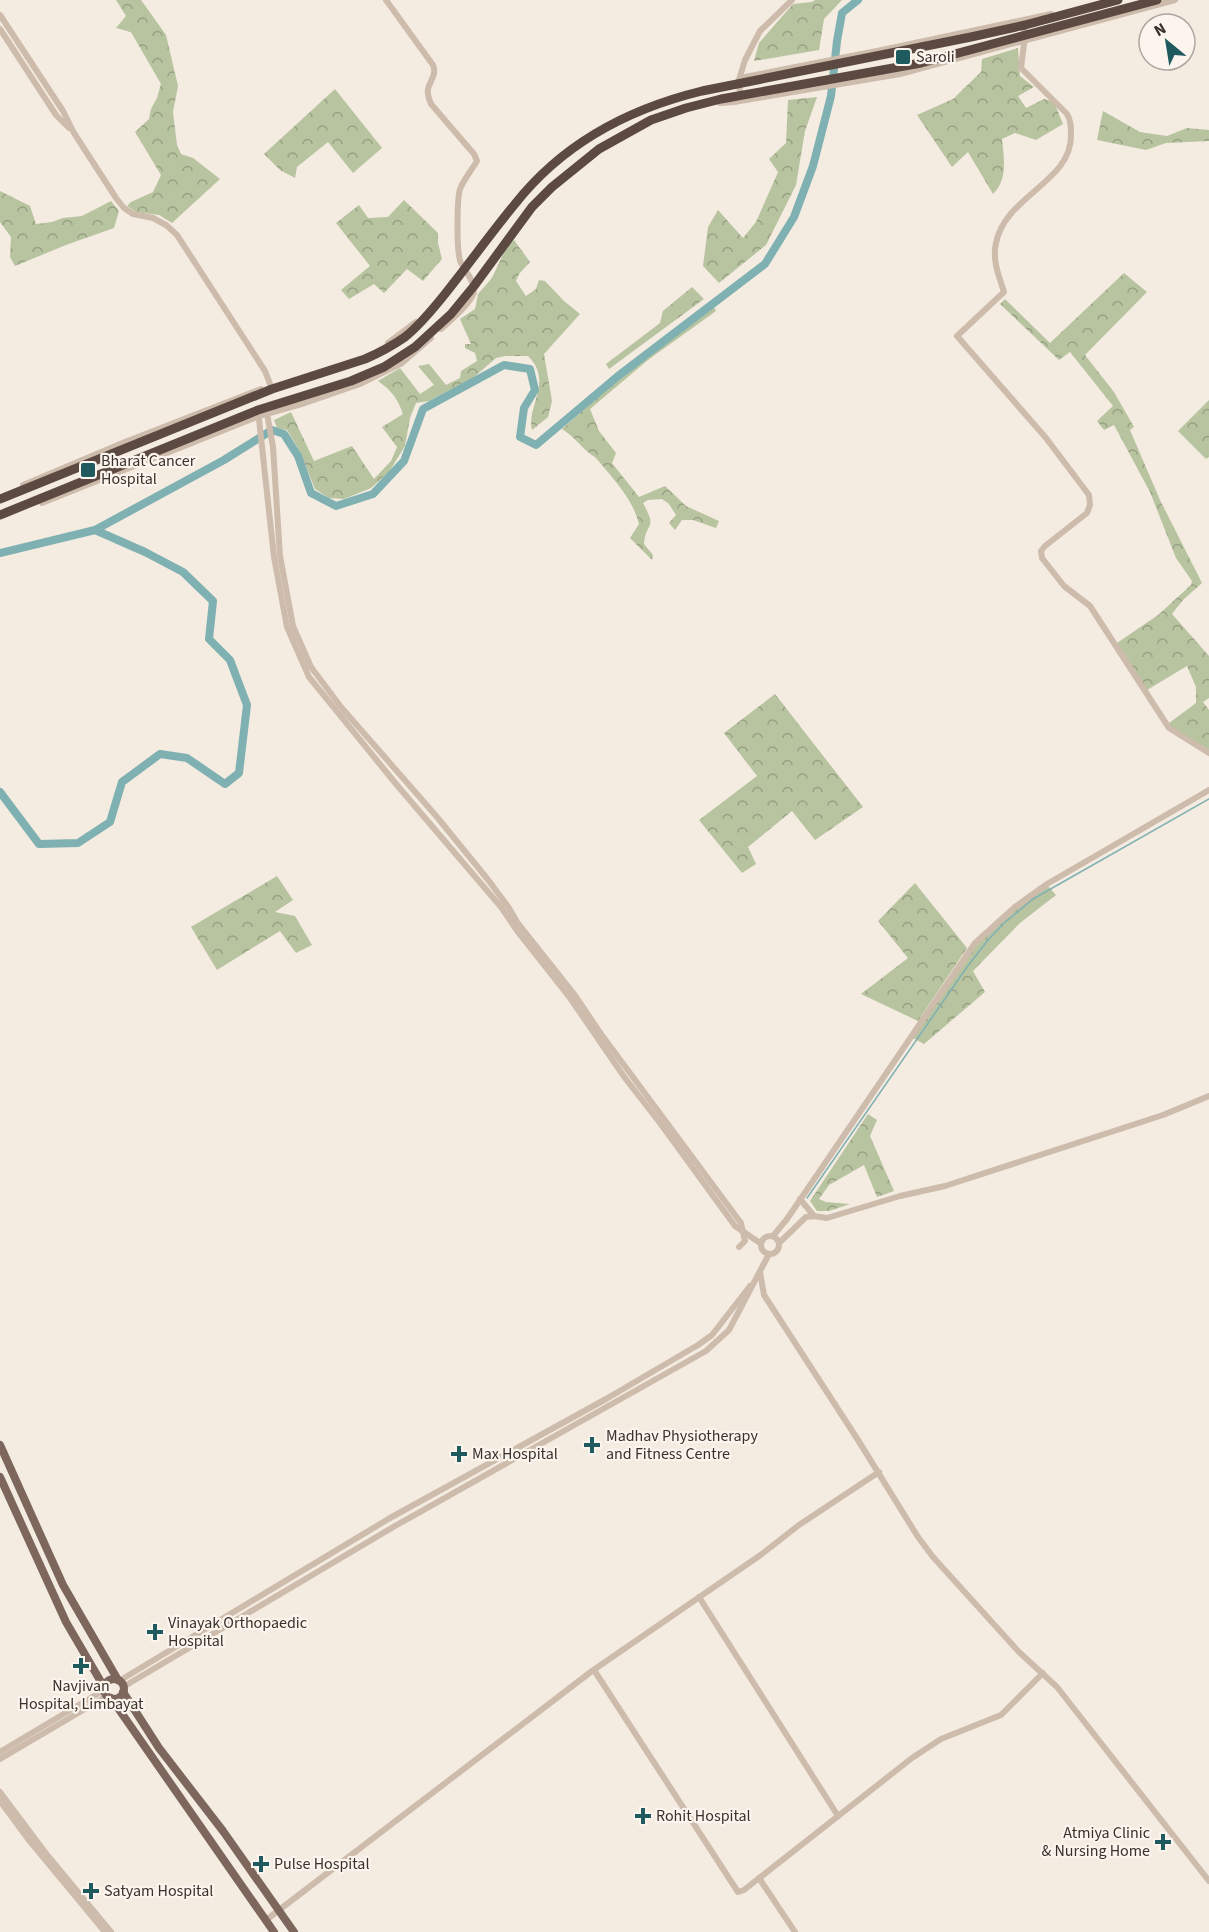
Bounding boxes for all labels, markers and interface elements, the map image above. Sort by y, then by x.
north arrow [1137,12,1197,72]
text: N [1150,18,1170,42]
place label: Saroli [916,46,955,68]
marker: Saroli [894,48,912,66]
place label: Bharat Cancer Hospital [101,450,196,490]
marker: Bharat Cancer Hospital [79,461,97,479]
place label: Madhav Physiotherapy and Fitness Centre [606,1425,758,1465]
marker: Madhav Physiotherapy and Fitness Centre [583,1436,601,1454]
place label: Max Hospital [472,1443,558,1465]
marker: Max Hospital [450,1445,468,1463]
place label: Vinayak Orthopaedic Hospital [168,1612,307,1652]
marker: Vinayak Orthopaedic Hospital [146,1623,164,1641]
marker: Navjivan Hospital, Limbayat [72,1657,90,1675]
place label: Navjivan Hospital, Limbayat [18,1675,144,1715]
place label: Rohit Hospital [656,1805,751,1827]
marker: Rohit Hospital [634,1807,652,1825]
place label: Atmiya Clinic & Nursing Home [1042,1822,1150,1862]
marker: Atmiya Clinic & Nursing Home [1154,1833,1172,1851]
place label: Pulse Hospital [274,1853,369,1875]
marker: Pulse Hospital [252,1855,270,1873]
place label: Satyam Hospital [104,1880,213,1902]
marker: Satyam Hospital [82,1882,100,1900]

